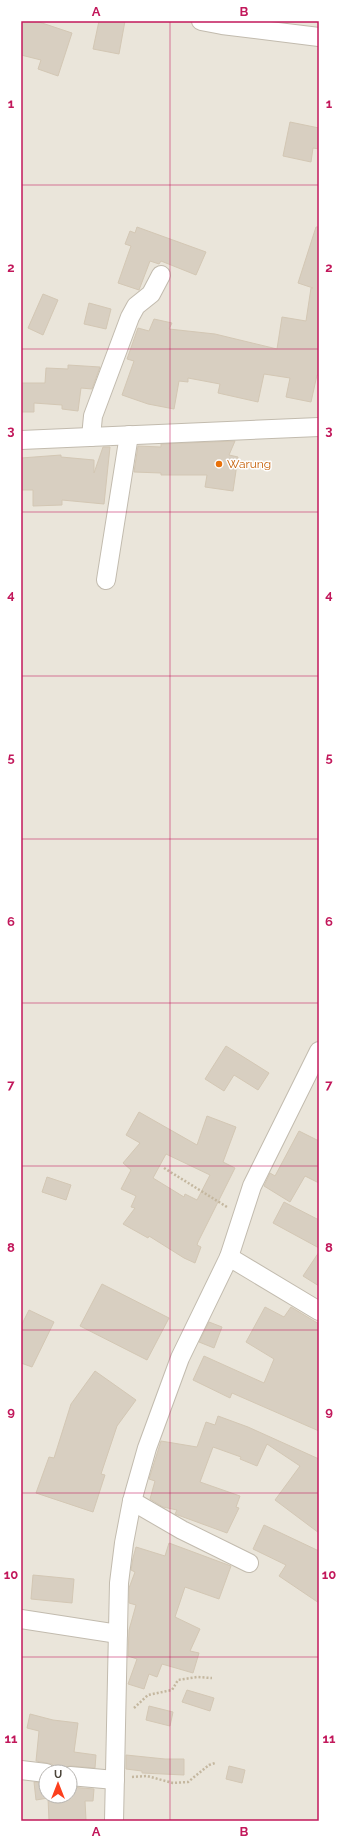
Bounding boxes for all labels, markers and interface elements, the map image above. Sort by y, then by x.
text: A [92,4,101,19]
text: B [240,4,249,19]
text: 1 [8,96,15,111]
text: 1 [326,96,333,111]
text: 2 [7,260,15,275]
text: 2 [325,260,333,275]
text: 3 [7,423,15,438]
text: 3 [325,423,333,438]
place label: Warung [227,457,271,471]
marker: Warung [214,459,224,469]
text: 4 [7,587,15,602]
text: 4 [325,587,333,602]
text: 5 [7,750,15,765]
text: 5 [325,750,333,765]
text: 6 [7,914,15,929]
text: 6 [325,914,333,929]
text: 7 [7,1077,15,1092]
text: 7 [325,1077,333,1092]
text: 8 [7,1240,15,1255]
text: 8 [325,1240,333,1255]
text: 9 [7,1404,15,1419]
text: 9 [325,1404,333,1419]
text: 10 [4,1567,18,1582]
text: 10 [322,1567,336,1582]
text: 11 [5,1731,18,1746]
text: 11 [323,1731,336,1746]
north arrow [38,1764,78,1804]
text: U [54,1768,62,1781]
text: A [92,1824,101,1839]
text: B [240,1824,249,1839]

